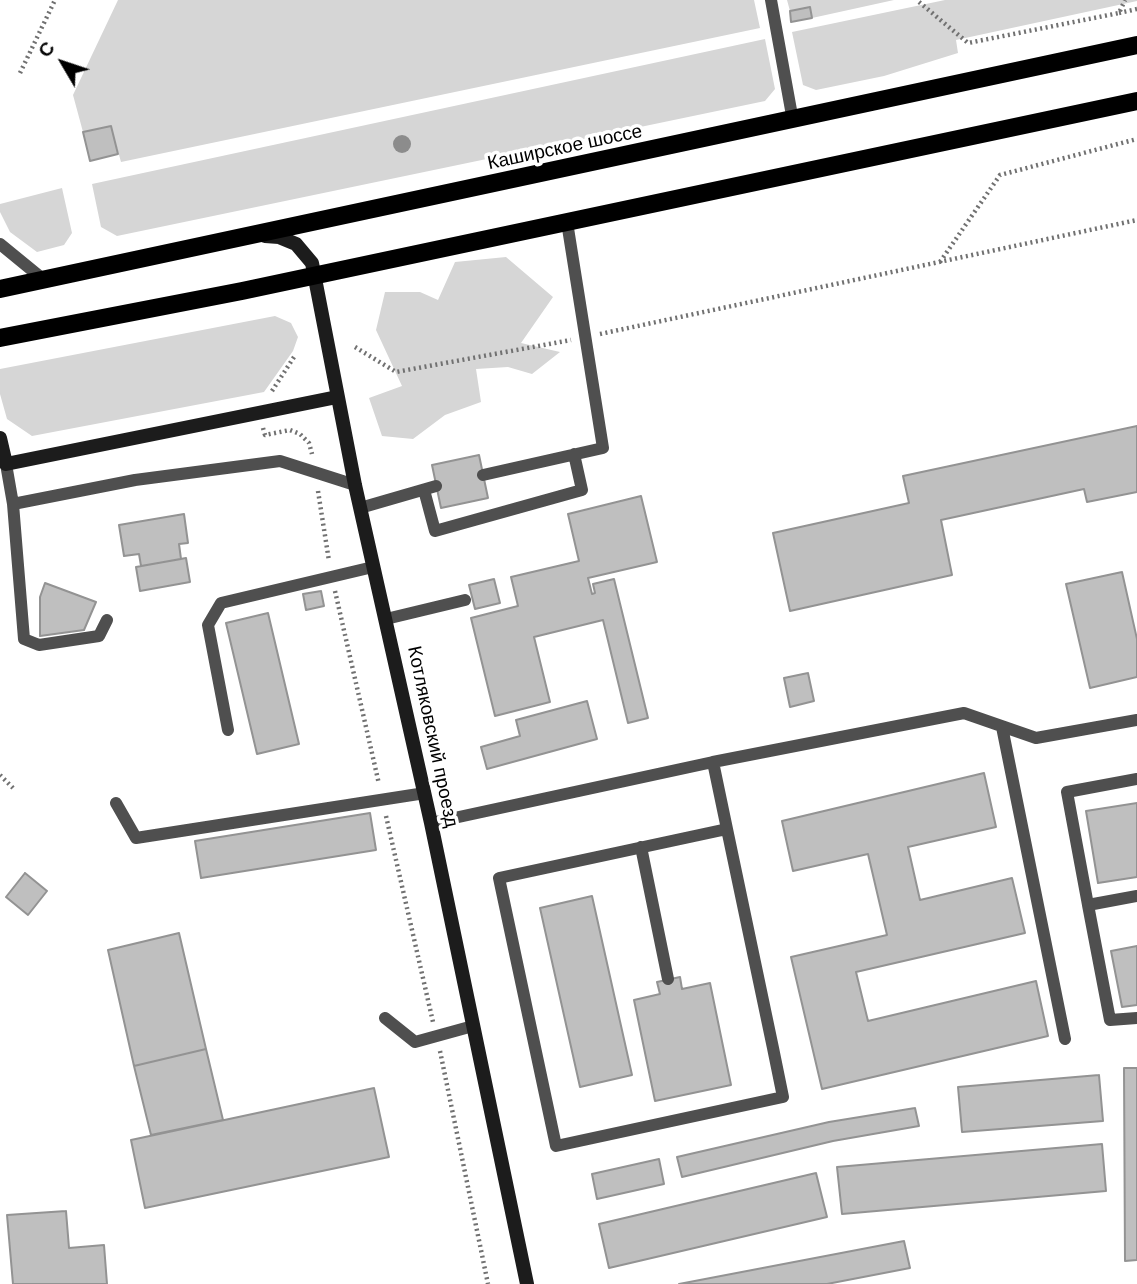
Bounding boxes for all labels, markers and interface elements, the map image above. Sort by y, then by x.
north arrow [28,28,98,98]
text: С [32,36,60,63]
street label: Каширское шоссе [486,120,644,176]
street label: Котляковский проезд [402,644,462,830]

